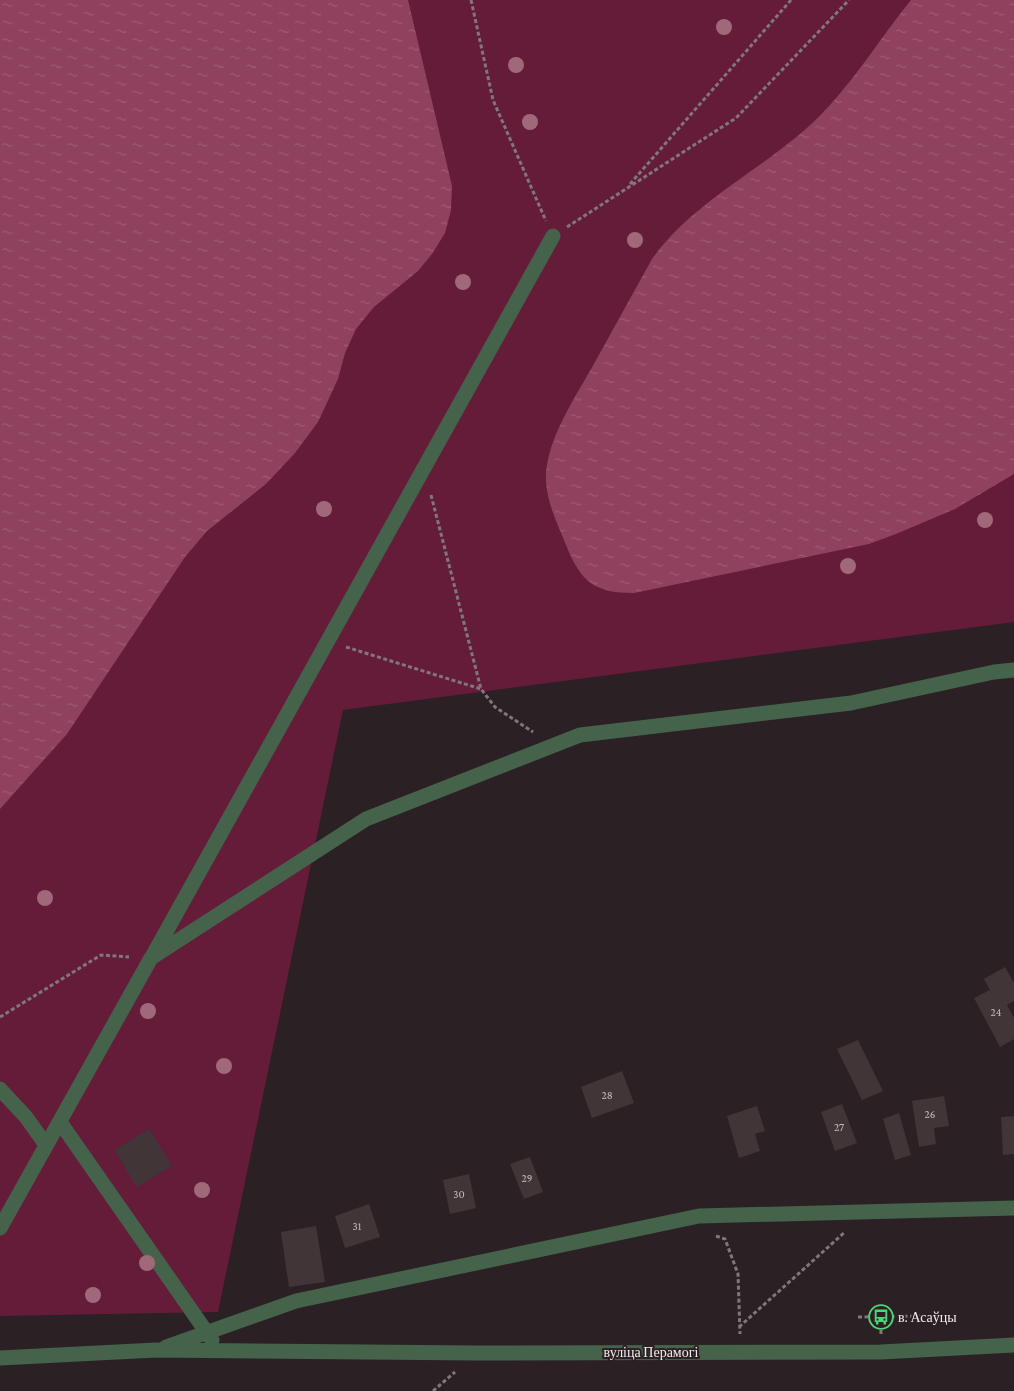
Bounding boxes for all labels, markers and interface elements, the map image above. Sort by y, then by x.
house number: 24 [991,1006,1002,1018]
house number: 28 [601,1089,613,1101]
house number: 26 [925,1108,935,1120]
house number: 27 [834,1121,844,1133]
house number: 29 [522,1172,532,1184]
house number: 30 [453,1188,465,1200]
house number: 31 [353,1220,362,1232]
bus stop icon: в. Асаўцы [868,1304,894,1330]
place label: в. Асаўцы [898,1309,957,1325]
street label: вуліца Перамогі [604,1344,698,1360]

